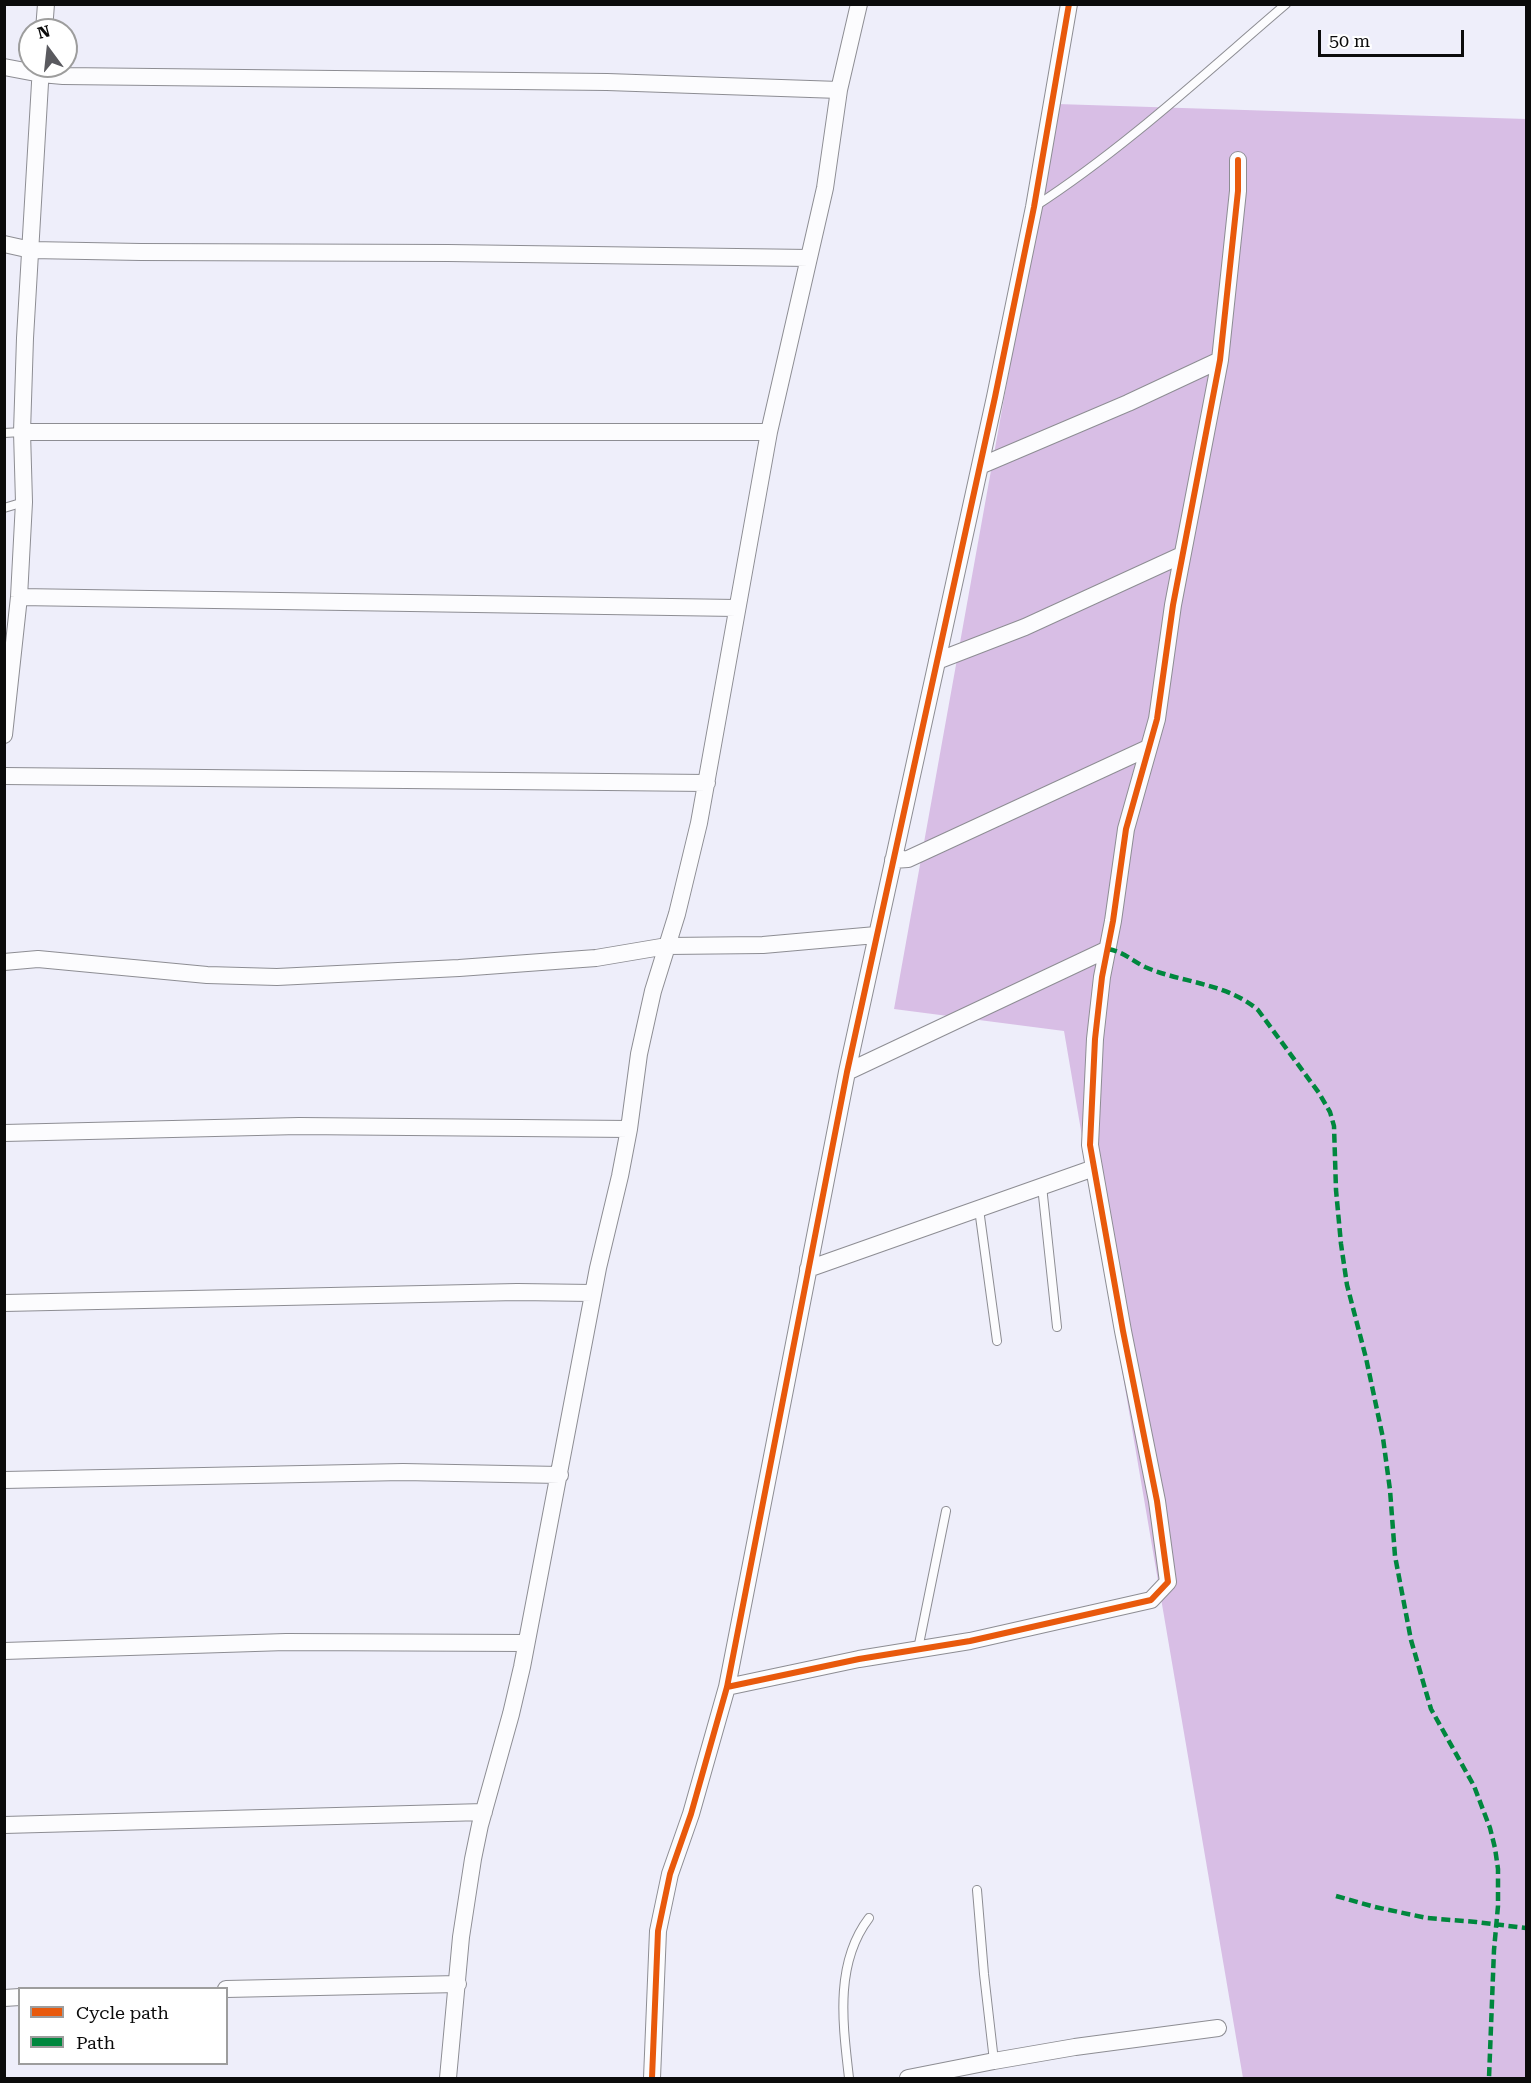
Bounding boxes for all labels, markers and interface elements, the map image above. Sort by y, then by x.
north arrow [18,18,78,78]
scale bar [1321,18,1466,56]
text: N [35,21,52,43]
text: 50 m [1329,30,1370,51]
legend [18,1987,228,2065]
text: Cycle path [76,2002,169,2023]
text: Path [76,2032,115,2053]

